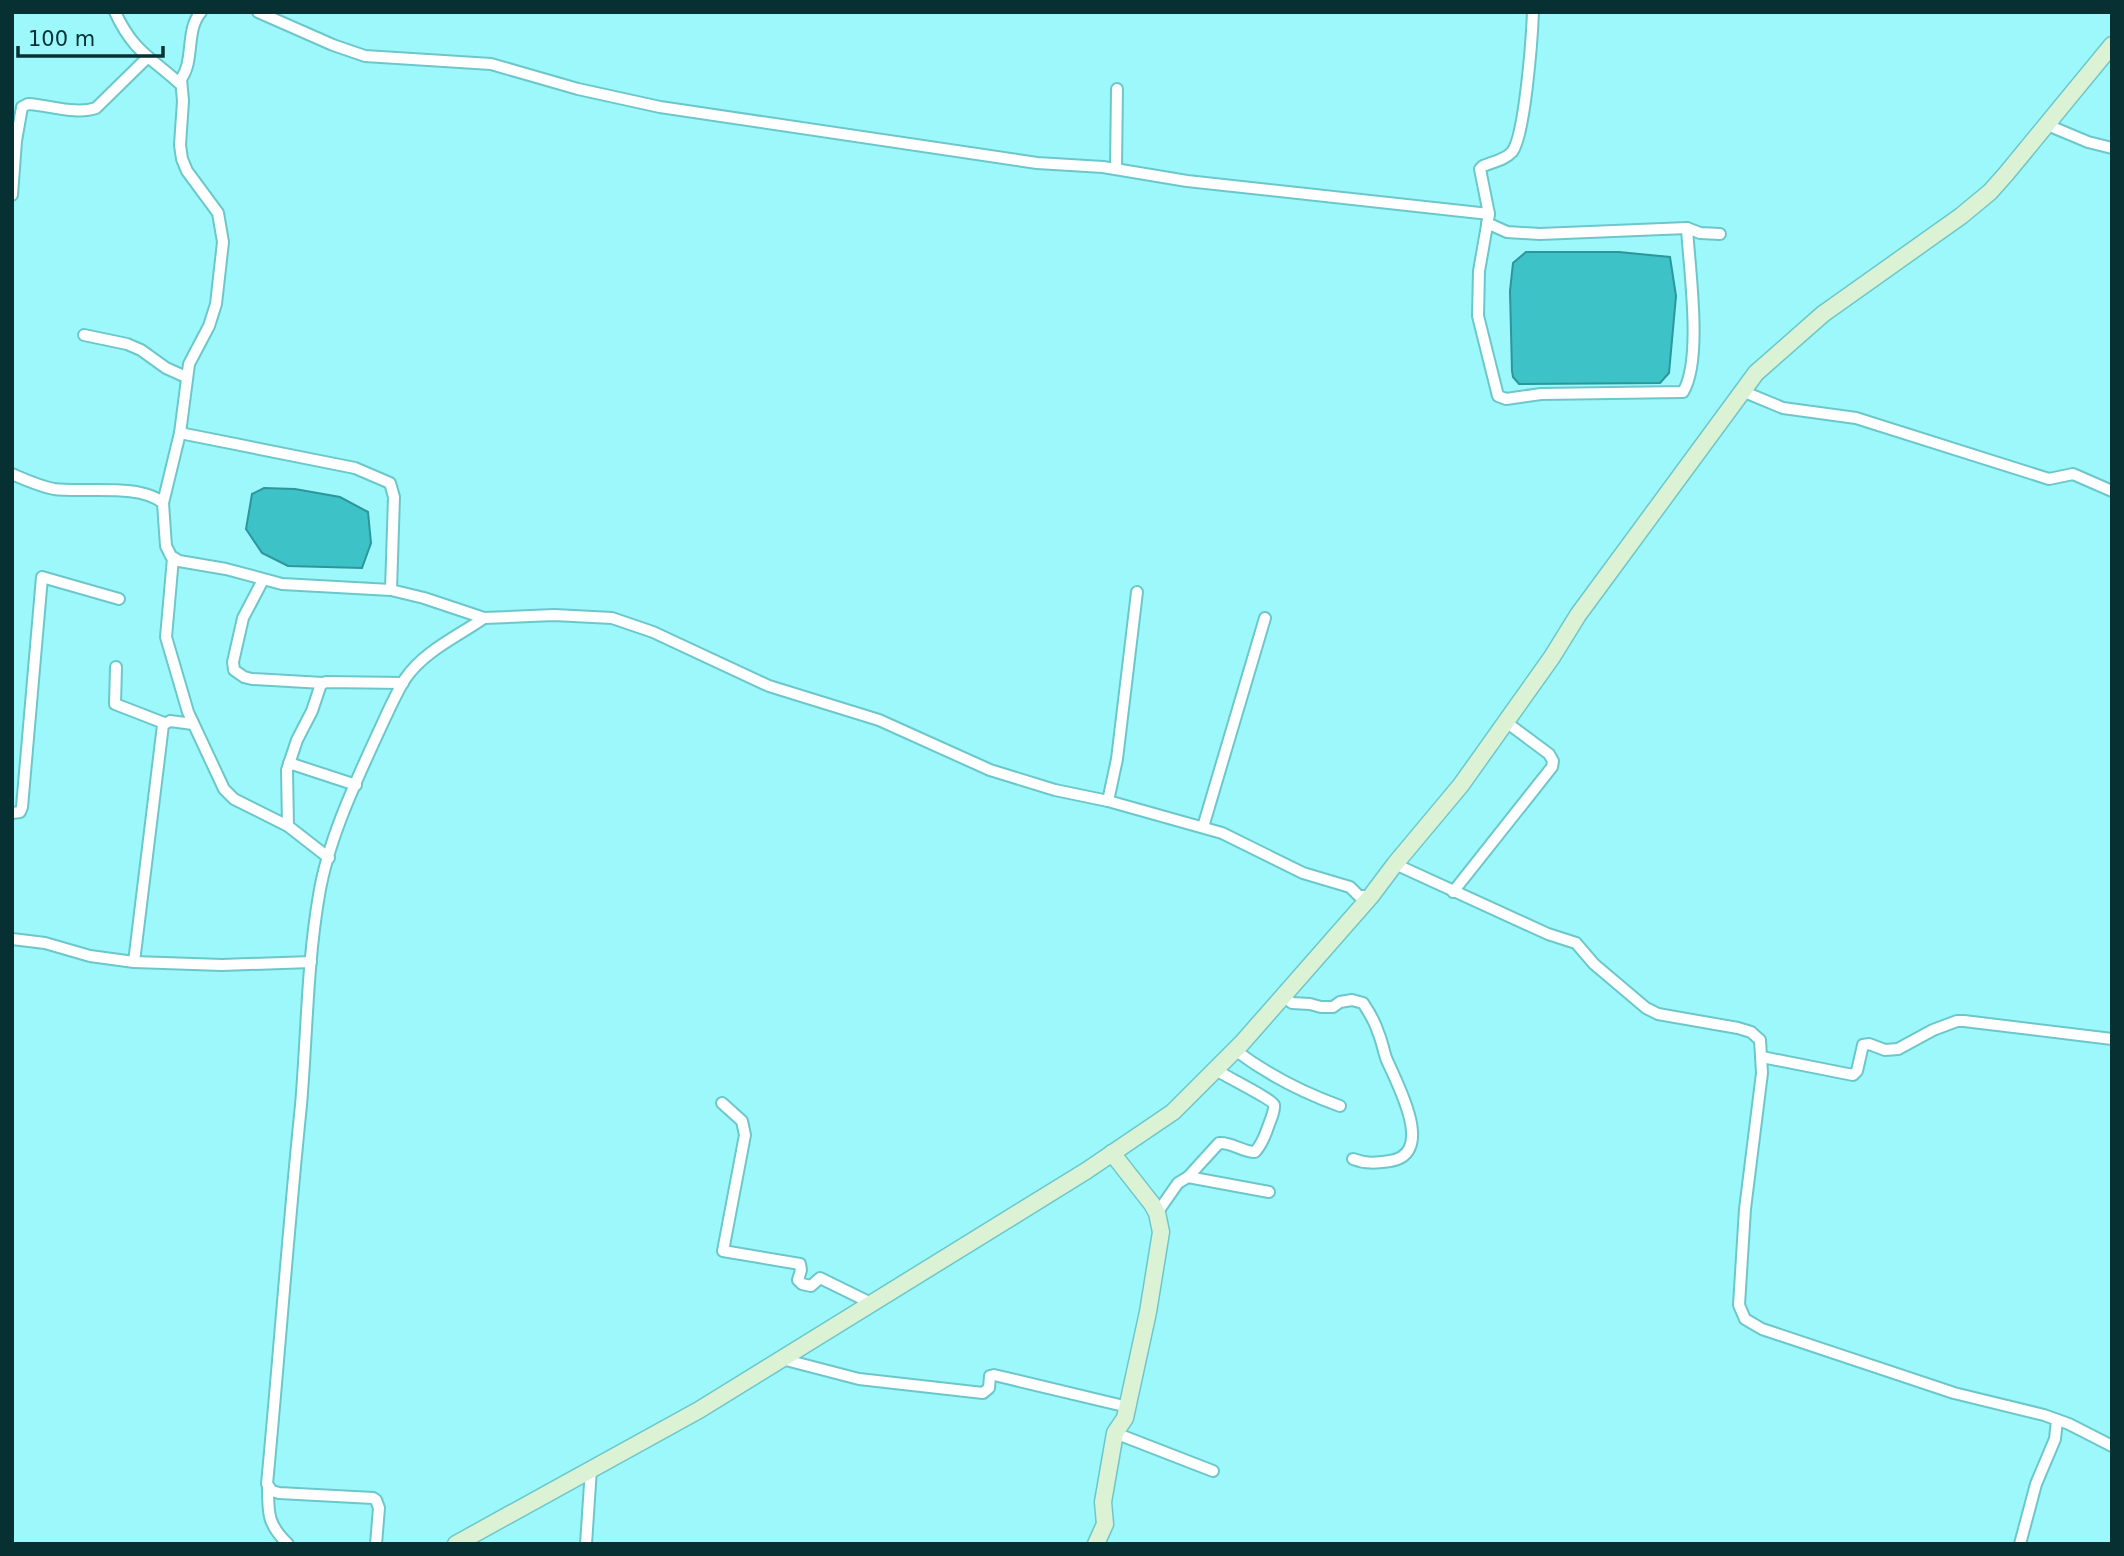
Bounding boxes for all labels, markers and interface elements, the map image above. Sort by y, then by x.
scale bar [18,14,163,58]
text: 100 m [28,27,95,51]

